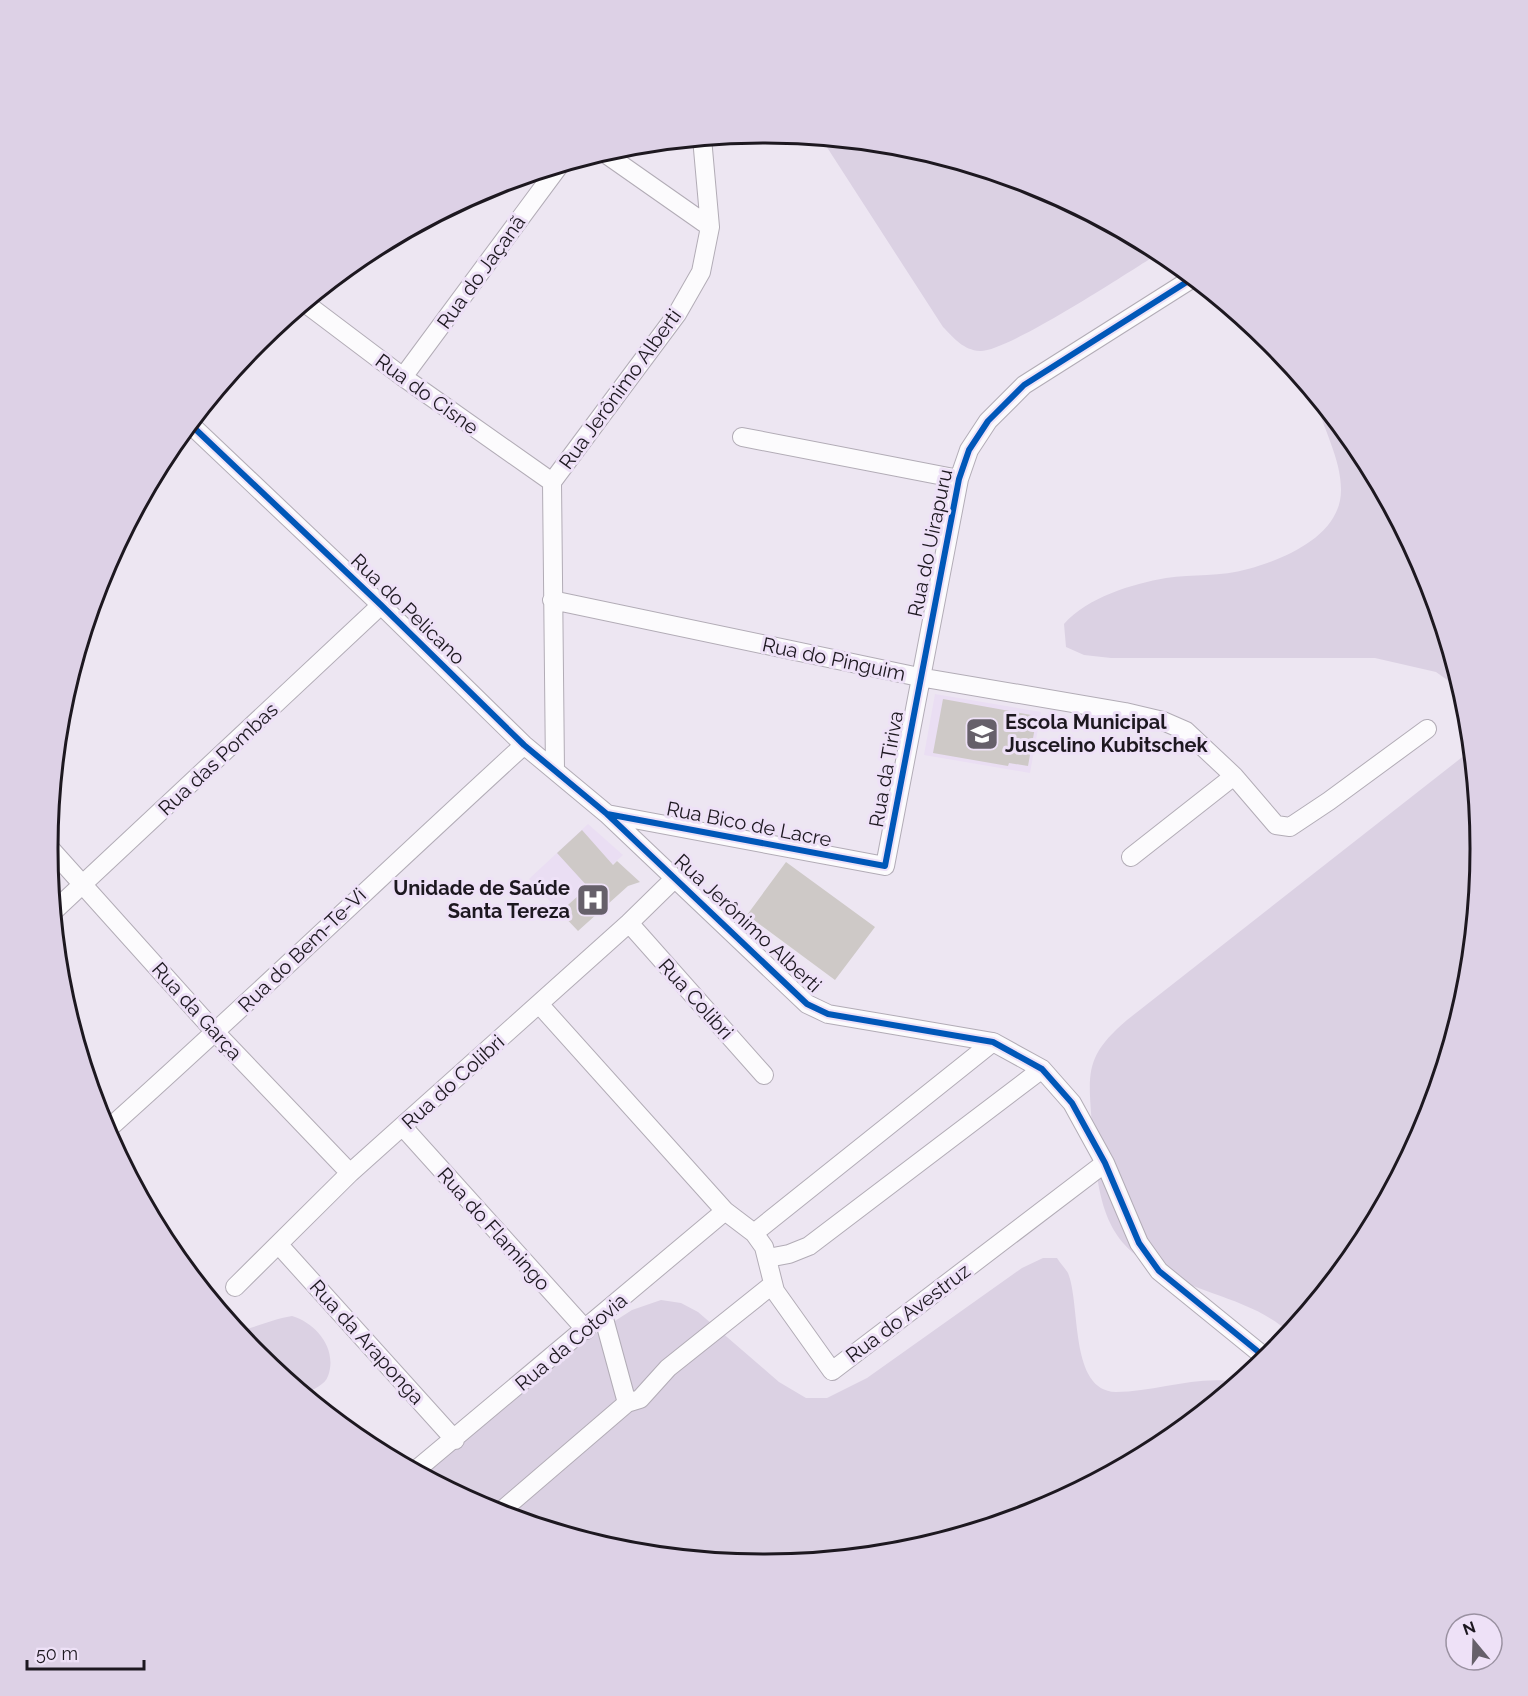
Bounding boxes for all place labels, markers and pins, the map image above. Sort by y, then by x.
place label: Escola Municipal Juscelino Kubitschek [1005,710,1209,757]
school or university icon: Escola Municipal Juscelino Kubitschek [964,716,1000,752]
place label: Unidade de Saúde Santa Tereza [393,876,570,923]
hospital icon: Unidade de Saúde Santa Tereza [575,882,611,918]

